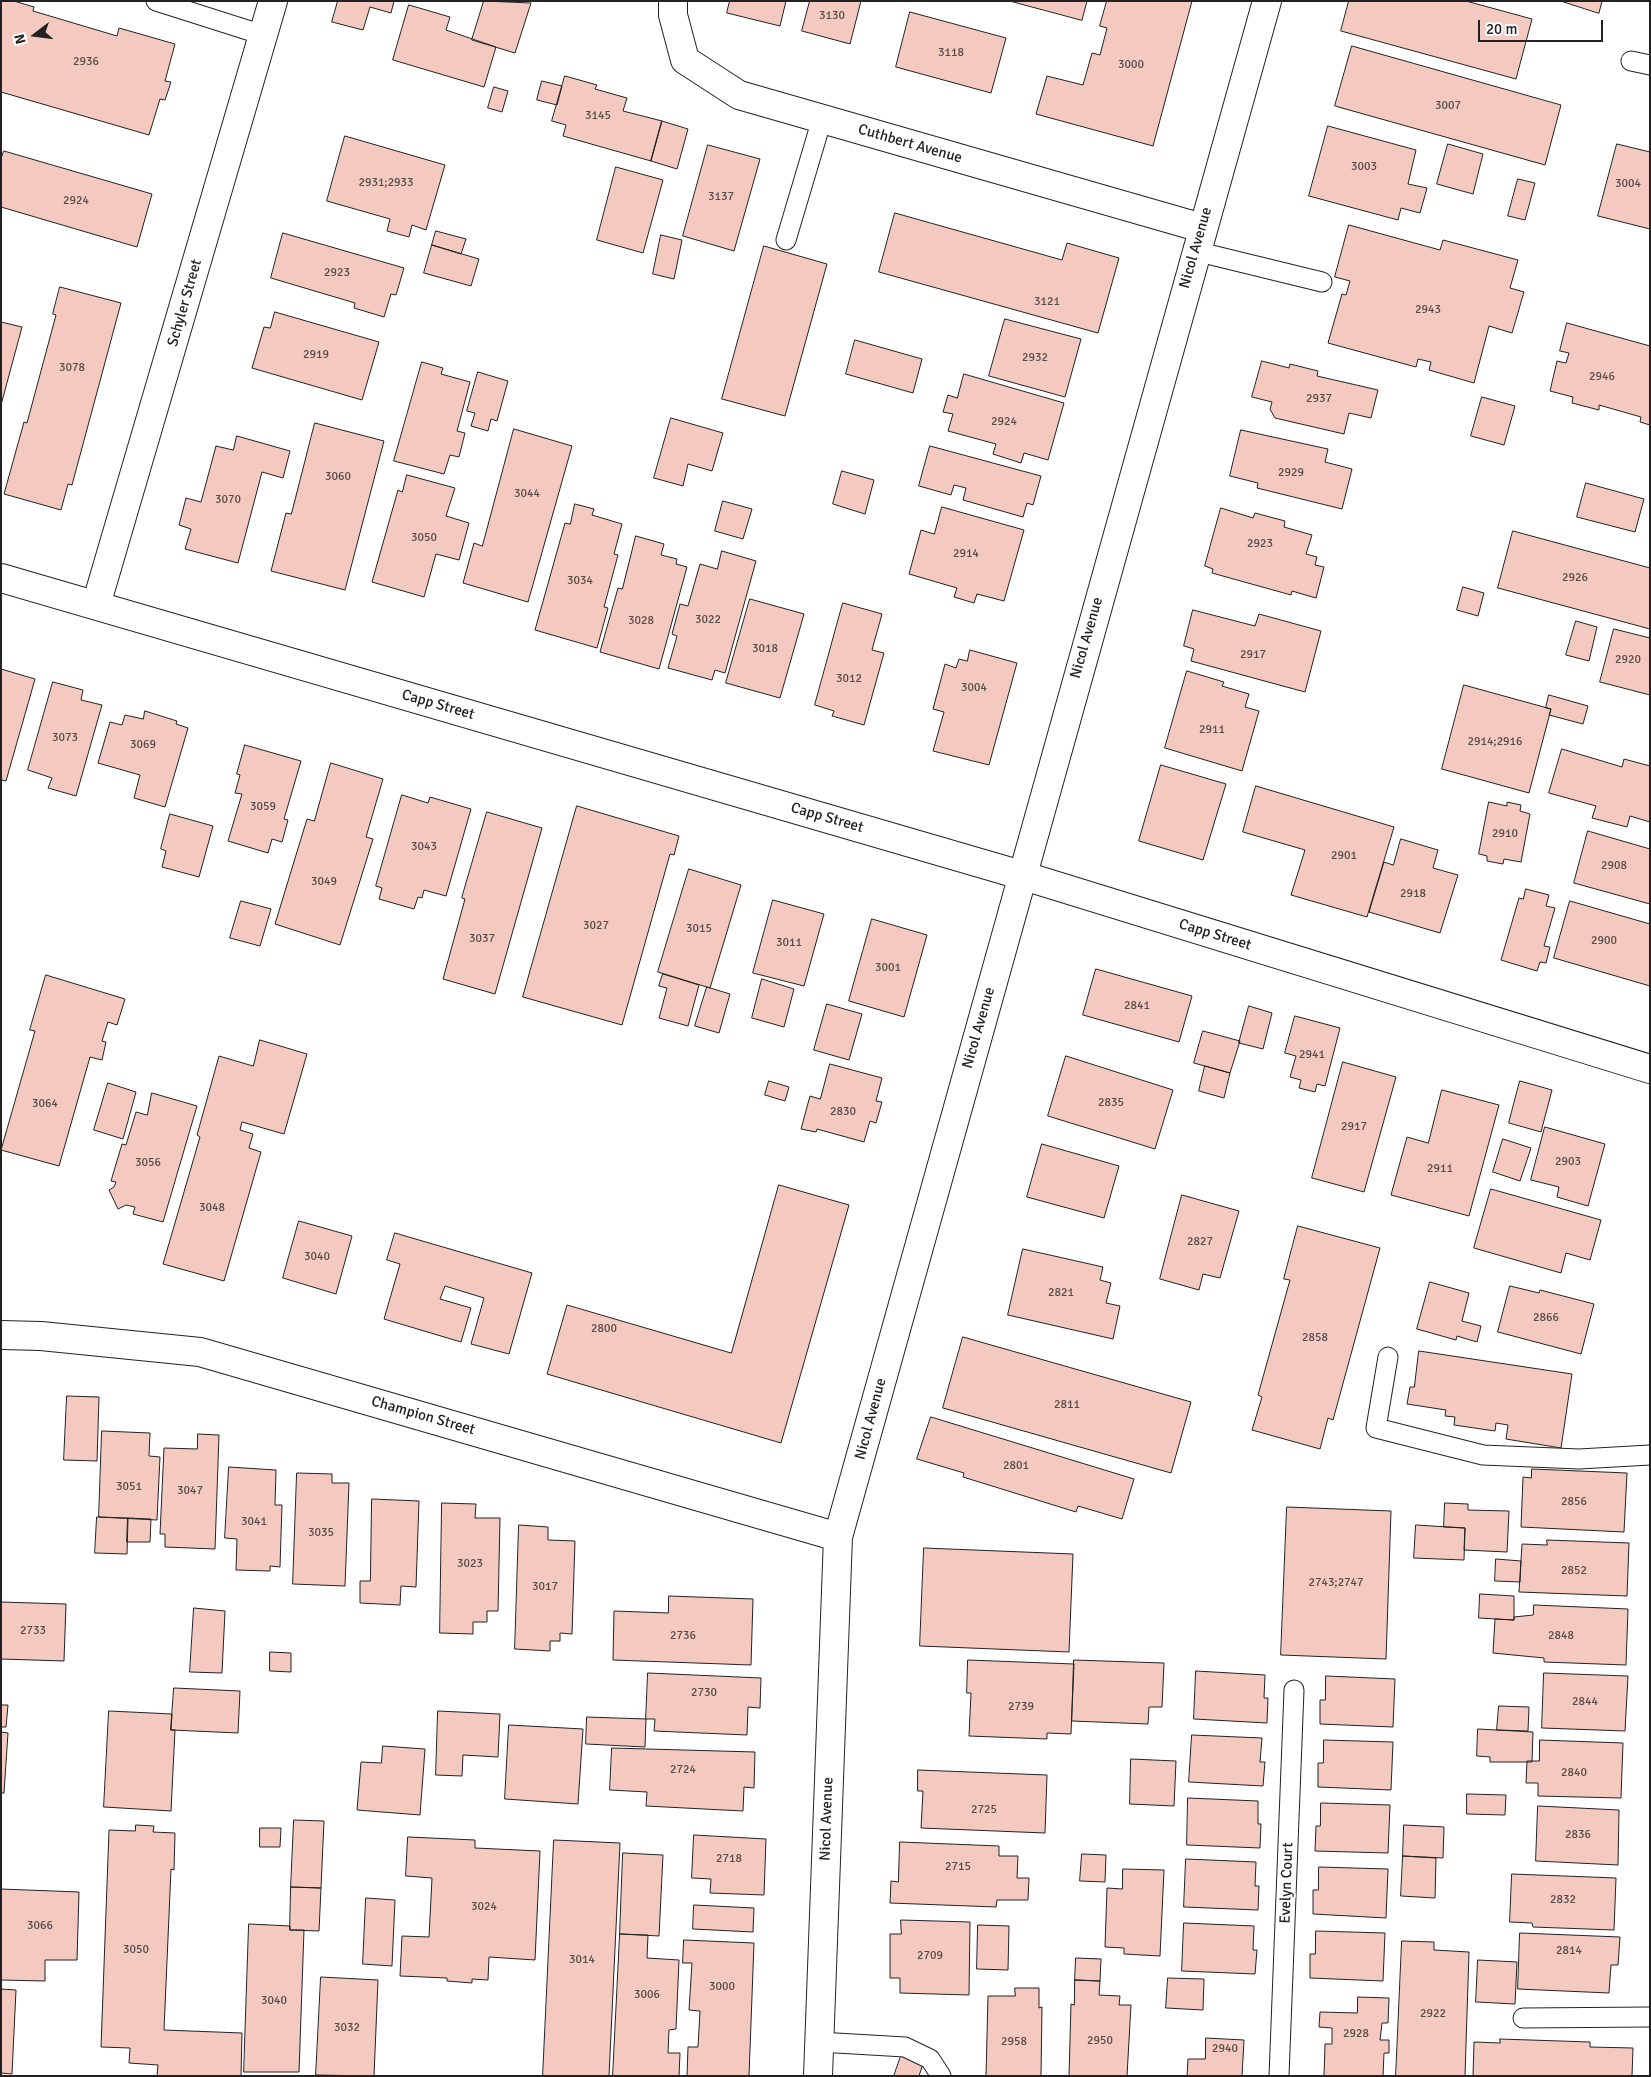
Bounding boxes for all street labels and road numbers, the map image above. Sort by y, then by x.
street label: Cuthbert Avenue [856,121,964,167]
street label: Nicol Avenue [1176,205,1216,291]
street label: Schyler Street [164,257,206,349]
street label: Nicol Avenue [1067,595,1107,681]
street label: Capp Street [400,686,476,724]
street label: Capp Street [789,799,865,837]
street label: Capp Street [1177,915,1253,955]
street label: Nicol Avenue [959,985,999,1071]
street label: Nicol Avenue [851,1376,891,1462]
street label: Champion Street [369,1393,477,1439]
street label: Nicol Avenue [817,1777,837,1861]
street label: Evelyn Court [1277,1842,1297,1924]

